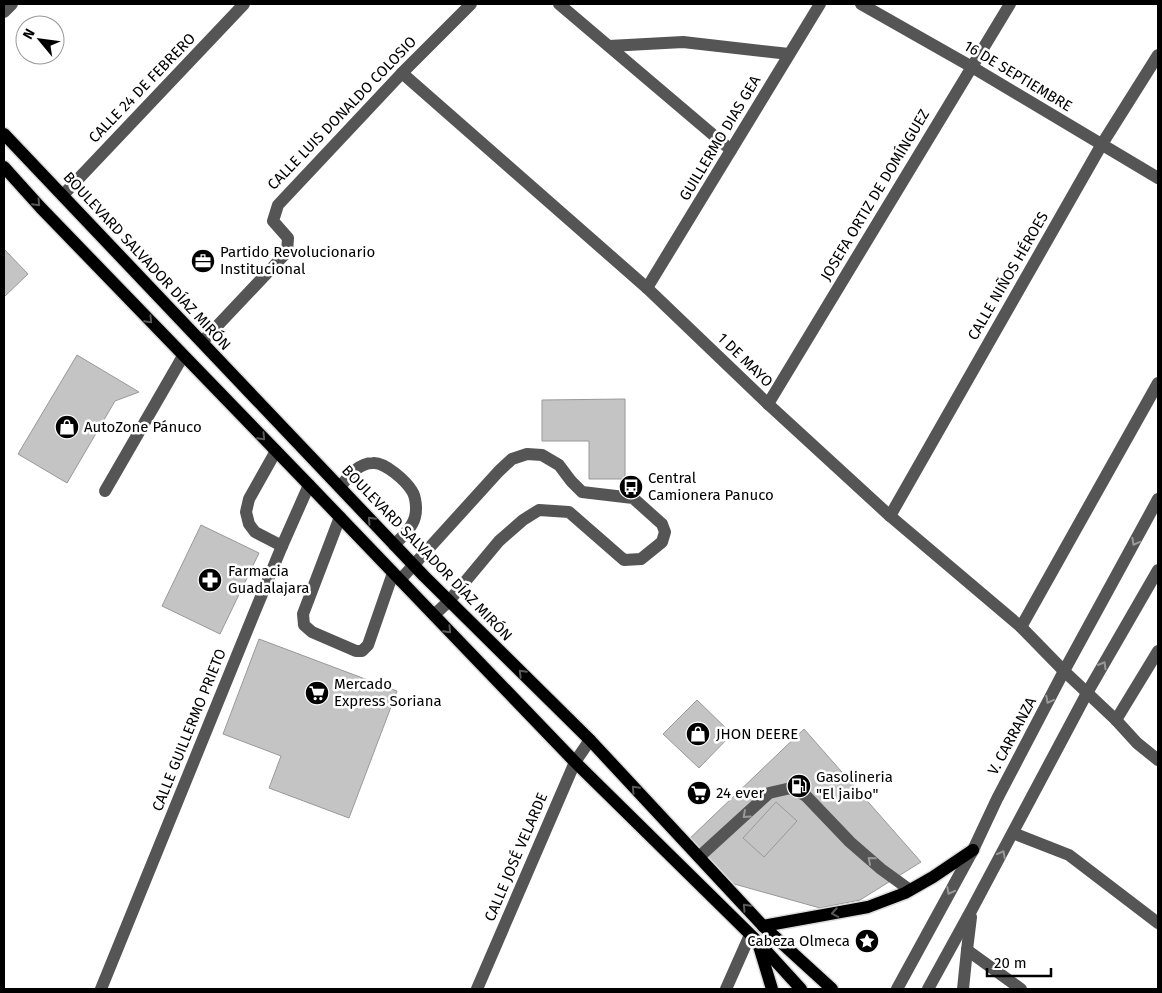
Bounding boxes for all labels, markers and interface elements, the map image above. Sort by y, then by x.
north arrow [15,15,65,65]
text: N [19,26,39,42]
street label: CALLE 24 DE FEBRERO [85,29,199,147]
street label: CALLE LUIS DONALDO COLOSIO [264,32,420,194]
street label: 16 DE SEPTIEMBRE [961,37,1075,115]
street label: GUILLERMO DIAS GEA [676,72,765,204]
street label: JOSEFA ORTIZ DE DOMÍNGUEZ [817,106,933,284]
street label: BOULEVARD SALVADOR DÍAZ MIRÓN [59,168,235,354]
one-way arrow [31,197,40,206]
street label: CALLE NIÑOS HÉROES [964,209,1052,343]
place label: Partido Revolucionario Institucional [220,243,375,278]
office icon: Partido Revolucionario Institucional [190,248,216,274]
one-way arrow [143,315,152,324]
street label: 1 DE MAYO [714,329,776,391]
shop icon: AutoZone Pánuco [54,414,80,440]
place label: AutoZone Pánuco [84,418,202,436]
one-way arrow [256,431,265,440]
street label: BOULEVARD SALVADOR DÍAZ MIRÓN [338,461,516,645]
place label: Central Camionera Panuco [648,469,774,504]
bus stop icon: Central Camionera Panuco [618,474,644,500]
one-way arrow [368,516,377,525]
one-way arrow [1131,536,1141,545]
place label: Farmacia Guadalajara [228,562,309,597]
pharmacy icon: Farmacia Guadalajara [197,567,223,593]
one-way arrow [442,624,451,633]
street label: CALLE GUILLERMO PRIETO [148,646,230,814]
one-way arrow [1097,662,1107,671]
one-way arrow [518,669,527,678]
place label: Mercado Express Soriana [334,675,442,710]
supermarket icon: Mercado Express Soriana [304,680,330,706]
street label: V. CARRANZA [984,694,1040,778]
one-way arrow [1045,694,1055,703]
shop icon: JHON DEERE [685,721,711,747]
place label: JHON DEERE [716,725,798,743]
place label: Gasolineria "El jaibo" [816,768,893,803]
fuel station icon: Gasolineria "El jaibo" [786,773,812,799]
supermarket icon: 24 ever [686,780,712,806]
place label: 24 ever [716,784,765,802]
one-way arrow [632,785,641,794]
street label: CALLE JOSÉ VELARDE [481,790,551,924]
one-way arrow [742,809,751,818]
one-way arrow [995,851,1005,860]
one-way arrow [867,857,876,866]
one-way arrow [947,885,957,894]
one-way arrow [743,904,752,913]
one-way arrow [830,907,839,918]
place icon: Cabeza Olmeca [854,928,880,954]
place label: Cabeza Olmeca [747,932,850,950]
scale bar [987,946,1051,978]
text: 20 m [994,954,1027,972]

